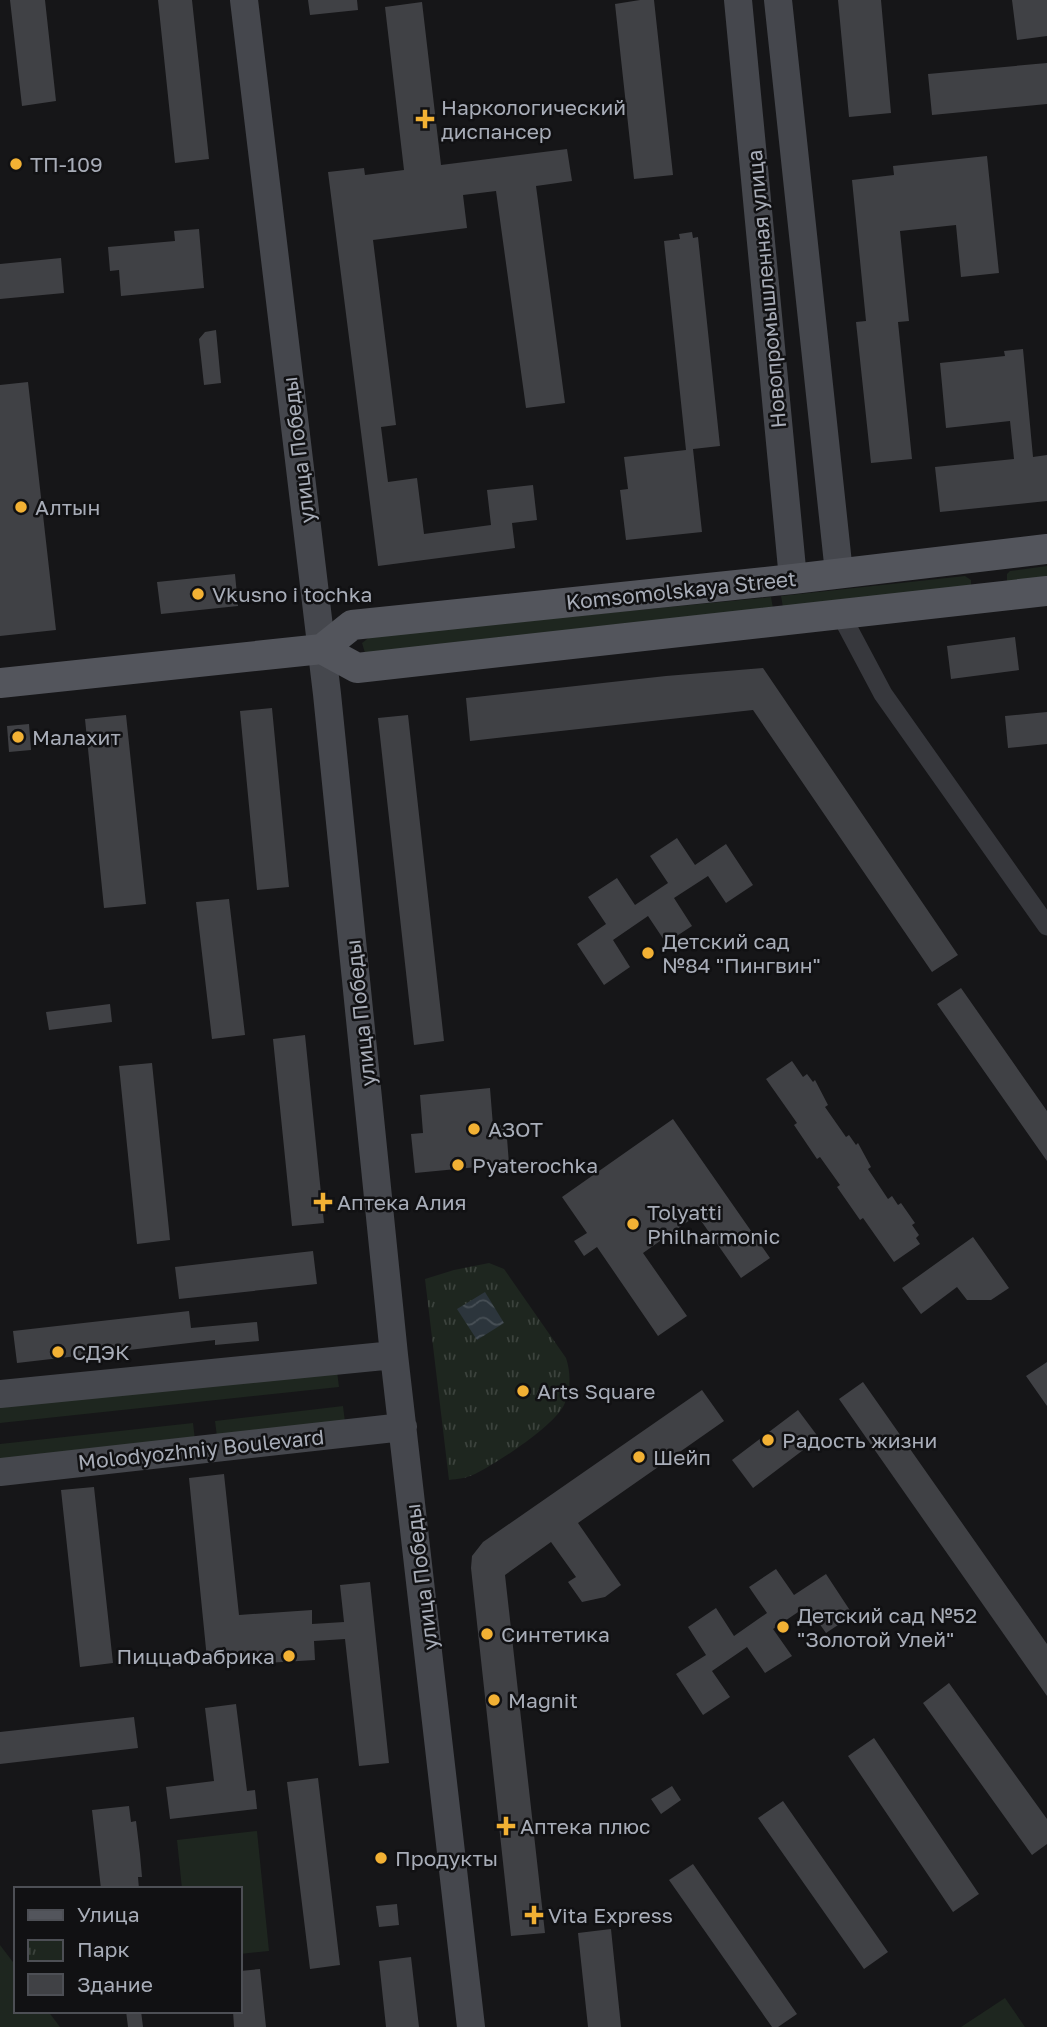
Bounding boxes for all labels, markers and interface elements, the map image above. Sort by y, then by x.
place label: Наркологический диспансер [441,94,626,144]
marker: Наркологический диспансер [415,109,435,129]
street label: Новопромышленная улица [741,149,791,429]
place label: ТП-109 [30,151,103,177]
marker: ТП-109 [8,156,24,172]
street label: улица Победы [276,375,320,525]
place label: Алтын [35,494,100,520]
marker: Алтын [13,499,29,515]
street label: Komsomolskaya Street [565,565,797,615]
place label: Vkusno i tochka [212,581,372,607]
marker: Vkusno i tochka [190,586,206,602]
place label: Малахит [32,724,121,750]
marker: Малахит [10,729,26,745]
place label: Детский сад №84 "Пингвин" [662,928,821,978]
street label: улица Победы [339,938,381,1088]
marker: Детский сад №84 "Пингвин" [640,945,656,961]
place label: АЗОТ [488,1116,543,1142]
marker: АЗОТ [466,1121,482,1137]
place label: Pyaterochka [472,1152,598,1178]
marker: Pyaterochka [450,1157,466,1173]
place label: Аптека Алия [337,1189,466,1215]
marker: Аптека Алия [315,1194,331,1210]
place label: Tolyatti Philharmonic [647,1199,780,1249]
marker: Tolyatti Philharmonic [625,1216,641,1232]
place label: СДЭК [72,1339,130,1365]
marker: СДЭК [50,1344,66,1360]
place label: Arts Square [537,1378,656,1404]
marker: Arts Square [515,1383,531,1399]
street label: Molodyozhniy Boulevard [77,1423,325,1475]
place label: Радость жизни [782,1427,937,1453]
marker: Радость жизни [760,1432,776,1448]
place label: Шейп [653,1444,711,1470]
marker: Шейп [631,1449,647,1465]
street label: улица Победы [399,1502,443,1652]
place label: Детский сад №52 "Золотой Улей" [797,1602,977,1652]
marker: Детский сад №52 "Золотой Улей" [775,1619,791,1635]
place label: Синтетика [501,1621,610,1647]
marker: Синтетика [479,1626,495,1642]
place label: ПиццаФабрика [116,1643,275,1669]
marker: ПиццаФабрика [281,1648,297,1664]
place label: Magnit [508,1687,578,1713]
marker: Magnit [486,1692,502,1708]
place label: Аптека плюс [520,1813,651,1839]
marker: Аптека плюс [498,1818,514,1834]
place label: Продукты [395,1845,498,1871]
marker: Продукты [373,1850,389,1866]
legend [14,1887,242,2013]
text: Улица [77,1901,140,1927]
place label: Vita Express [548,1902,673,1928]
marker: Vita Express [526,1907,542,1923]
text: Парк [77,1936,130,1962]
text: Здание [77,1971,153,1997]

